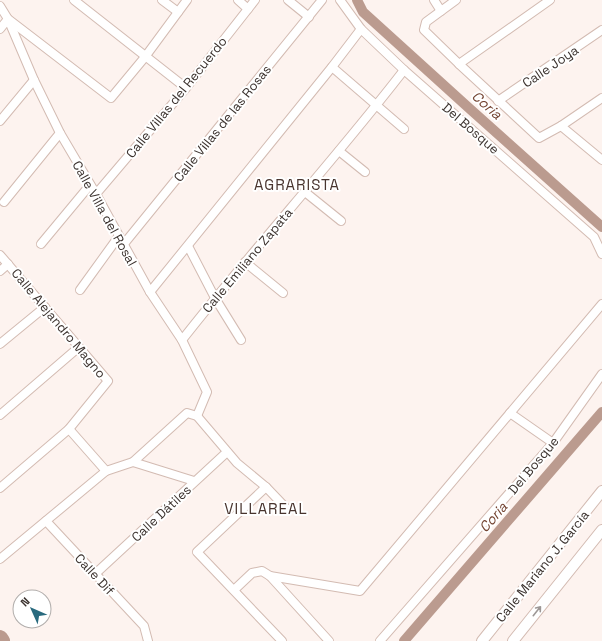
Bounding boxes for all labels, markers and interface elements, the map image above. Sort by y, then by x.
street label: Calle Villas del Recuerdo [122,33,231,161]
street label: Calle Joya [519,41,582,91]
street label: Calle Villas de las Rosas [170,61,275,185]
water label: Coria [468,87,507,124]
street label: Del Bosque [439,99,503,158]
street label: Calle Villa del Rosal [69,158,141,269]
district label: AGRARISTA [254,175,340,194]
street label: Calle Emiliano Zapata [198,204,297,316]
street label: Calle Alejandro Magno [8,265,110,382]
street label: Del Bosque [504,433,563,498]
street label: Calle Dátiles [128,481,195,545]
water label: Coria [475,497,512,536]
district label: VILLAREAL [224,499,308,518]
street label: Calle Mariano J. García [492,506,593,626]
street label: Calle Dif [71,550,118,599]
north arrow [12,589,52,629]
text: N [17,594,32,609]
one-way arrow [533,605,542,616]

